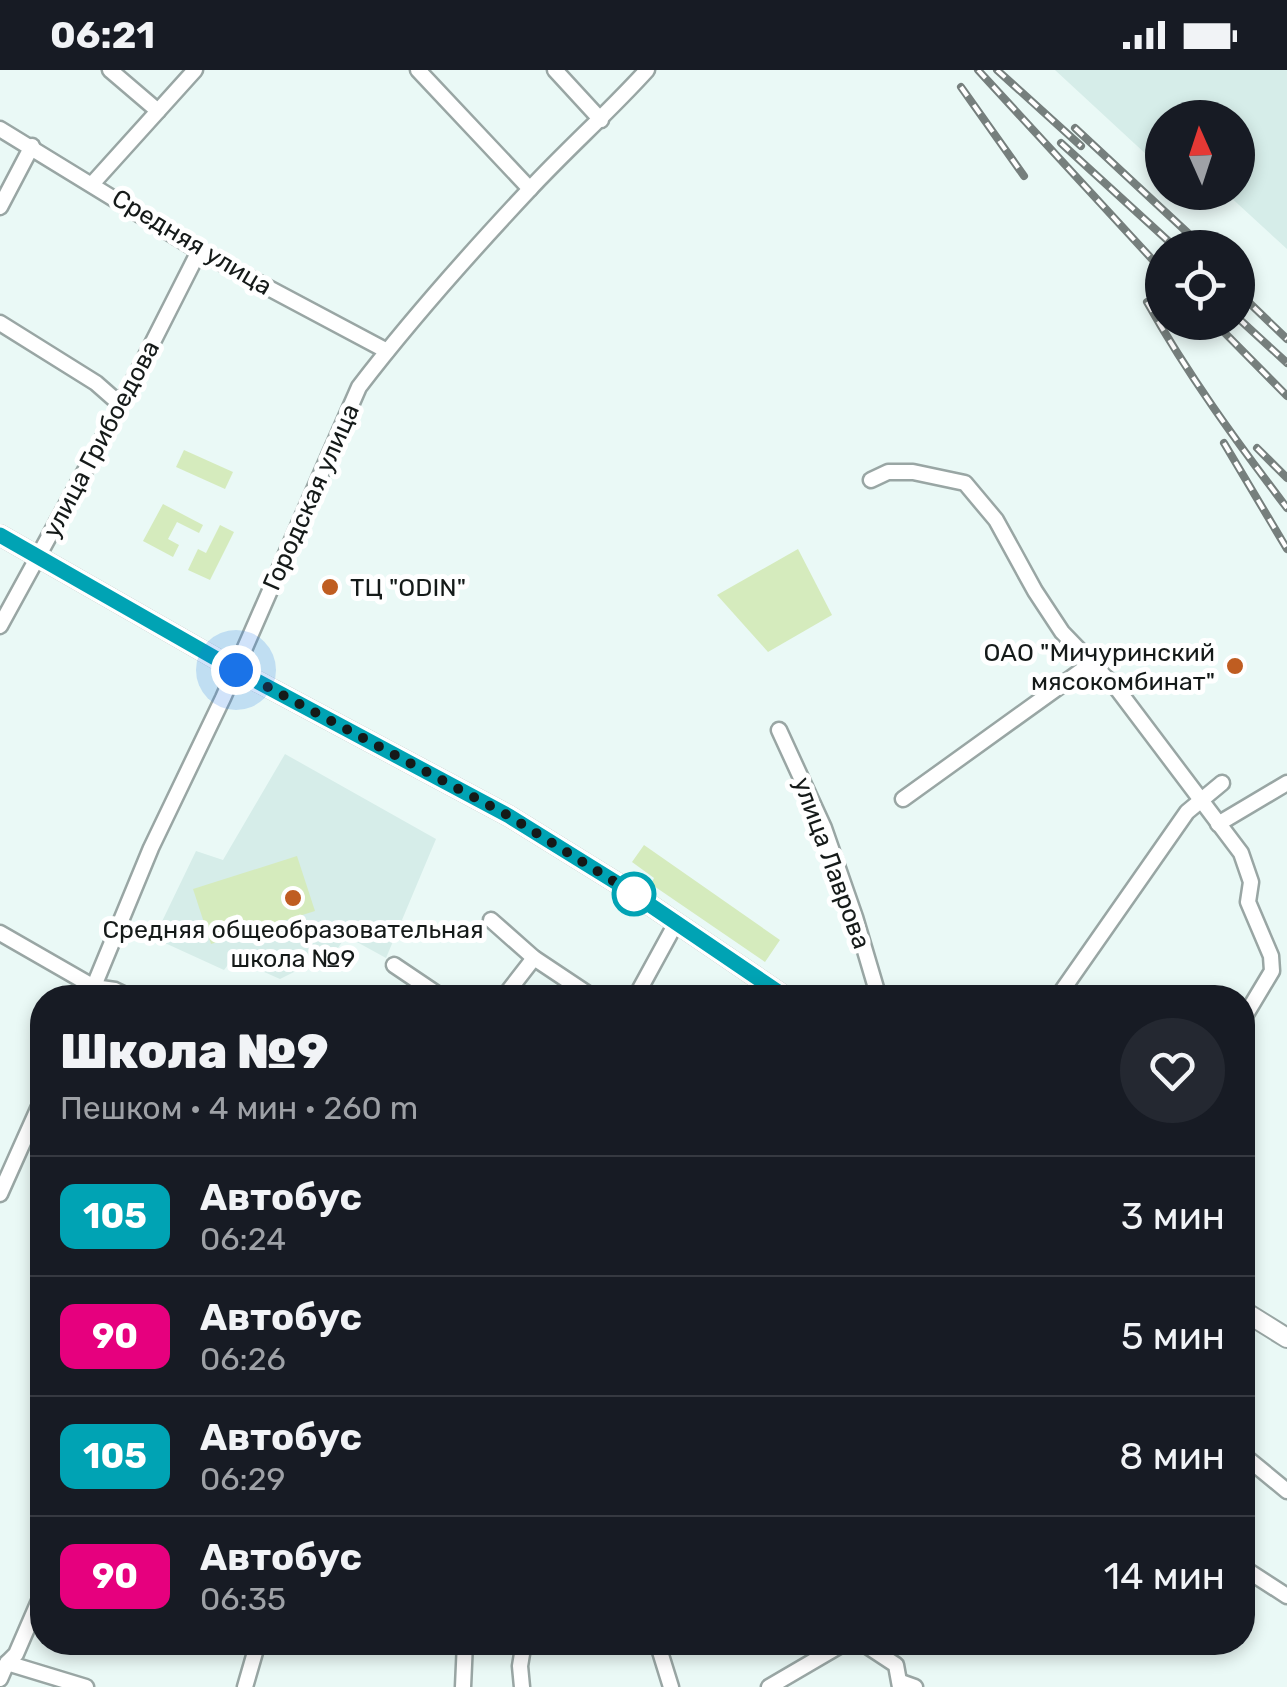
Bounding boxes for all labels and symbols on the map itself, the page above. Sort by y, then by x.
north arrow [1145,100,1255,210]
street label: Средняя улица [107,183,277,301]
street label: улица Грибоедова [37,335,165,543]
street label: Городская улица [257,399,365,595]
place label: ТЦ "ODIN" [350,573,466,602]
marker: ТЦ "ODIN" [319,576,341,598]
place label: ОАО "Мичуринский мясокомбинат" [983,638,1215,696]
your location [211,645,261,695]
marker: ОАО "Мичуринский мясокомбинат" [1224,655,1246,677]
street label: улица Лаврова [787,773,877,953]
unlabelled marker [613,873,655,915]
marker: Средняя общеобразовательная школа №9 [282,887,304,909]
place label: Средняя общеобразовательная школа №9 [102,915,484,973]

